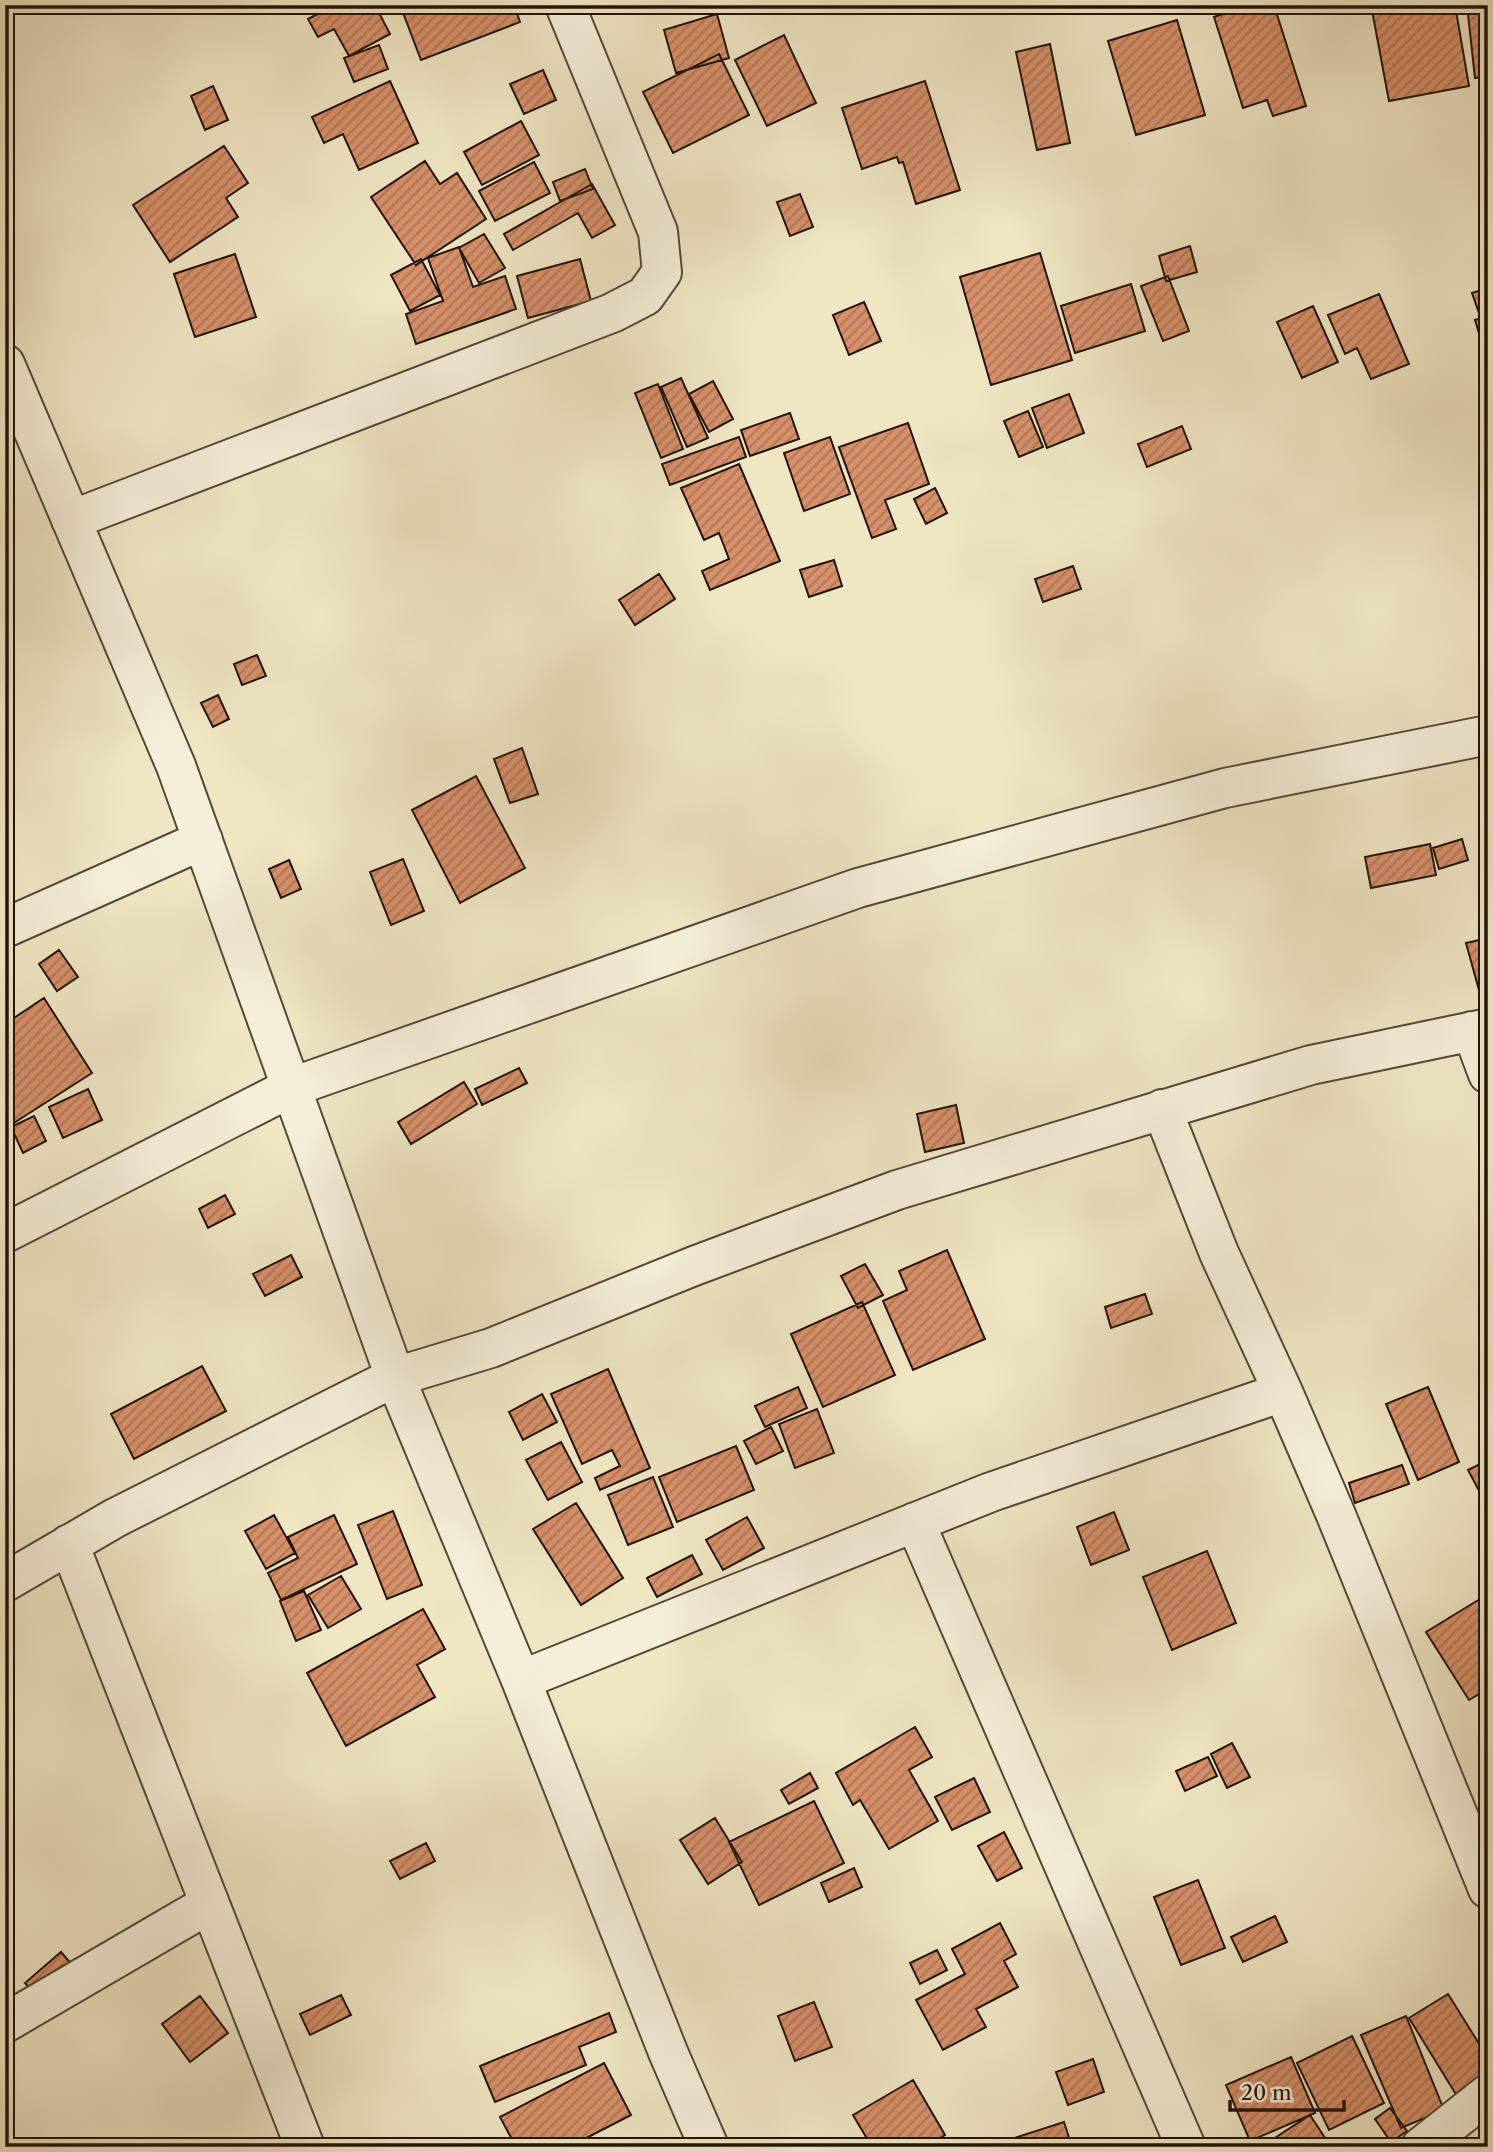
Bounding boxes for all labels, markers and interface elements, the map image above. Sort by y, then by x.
scale bar [1230,2068,1344,2112]
text: 20 m [1241,2080,1292,2105]

